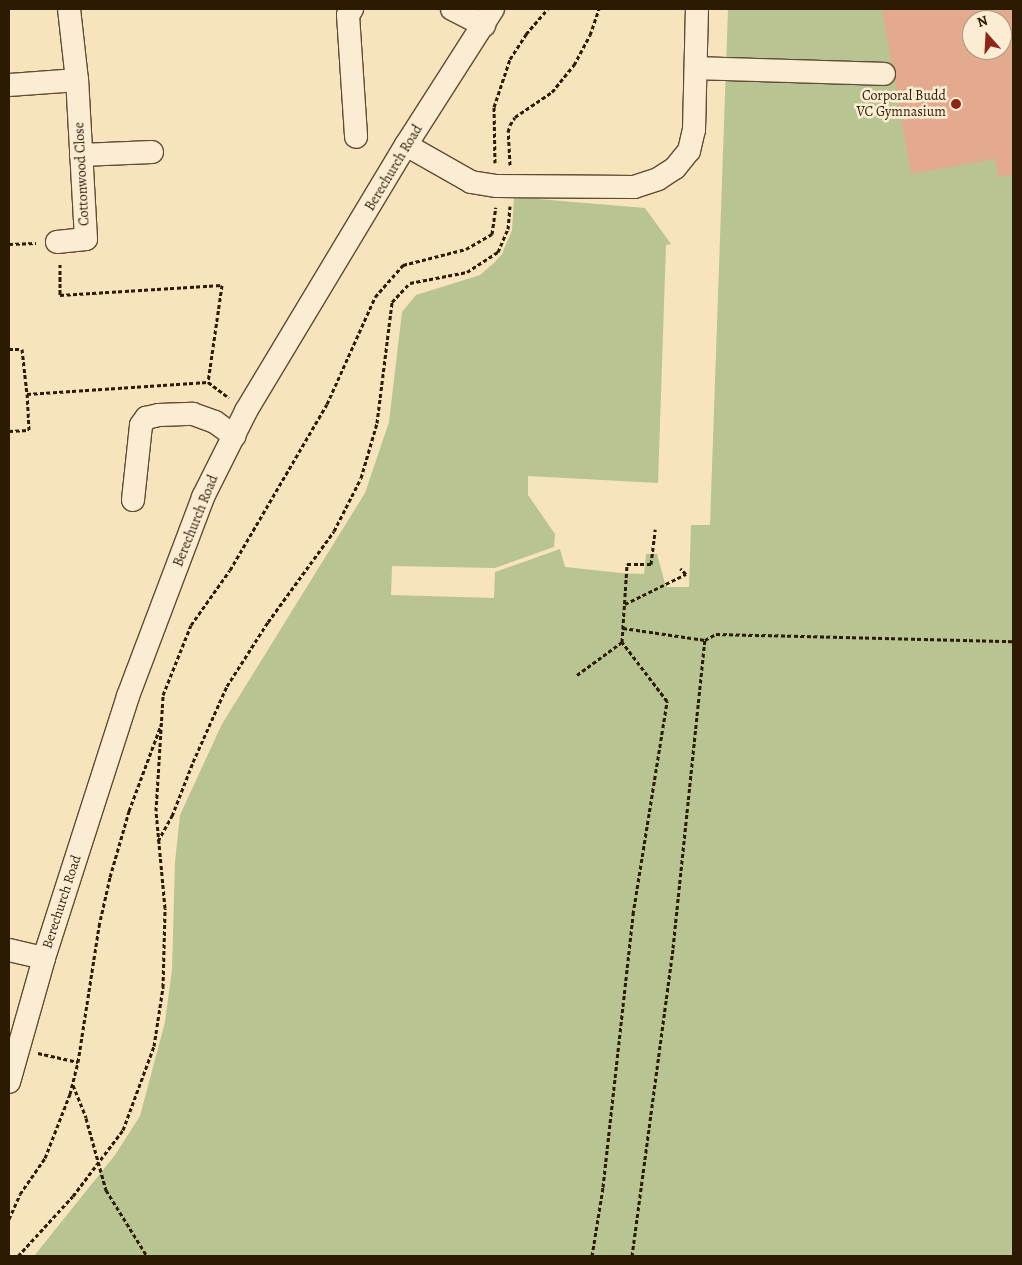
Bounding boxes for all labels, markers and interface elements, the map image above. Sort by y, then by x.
north arrow [962,10,1012,60]
text: N [974,11,990,32]
place label: Corporal Budd VC Gymnasium [856,88,946,120]
marker: Corporal Budd VC Gymnasium [950,98,962,110]
street label: Cottonwood Close [71,122,93,226]
street label: Berechurch Road [362,122,426,214]
street label: Berechurch Road [170,473,222,569]
street label: Berechurch Road [39,853,85,951]

